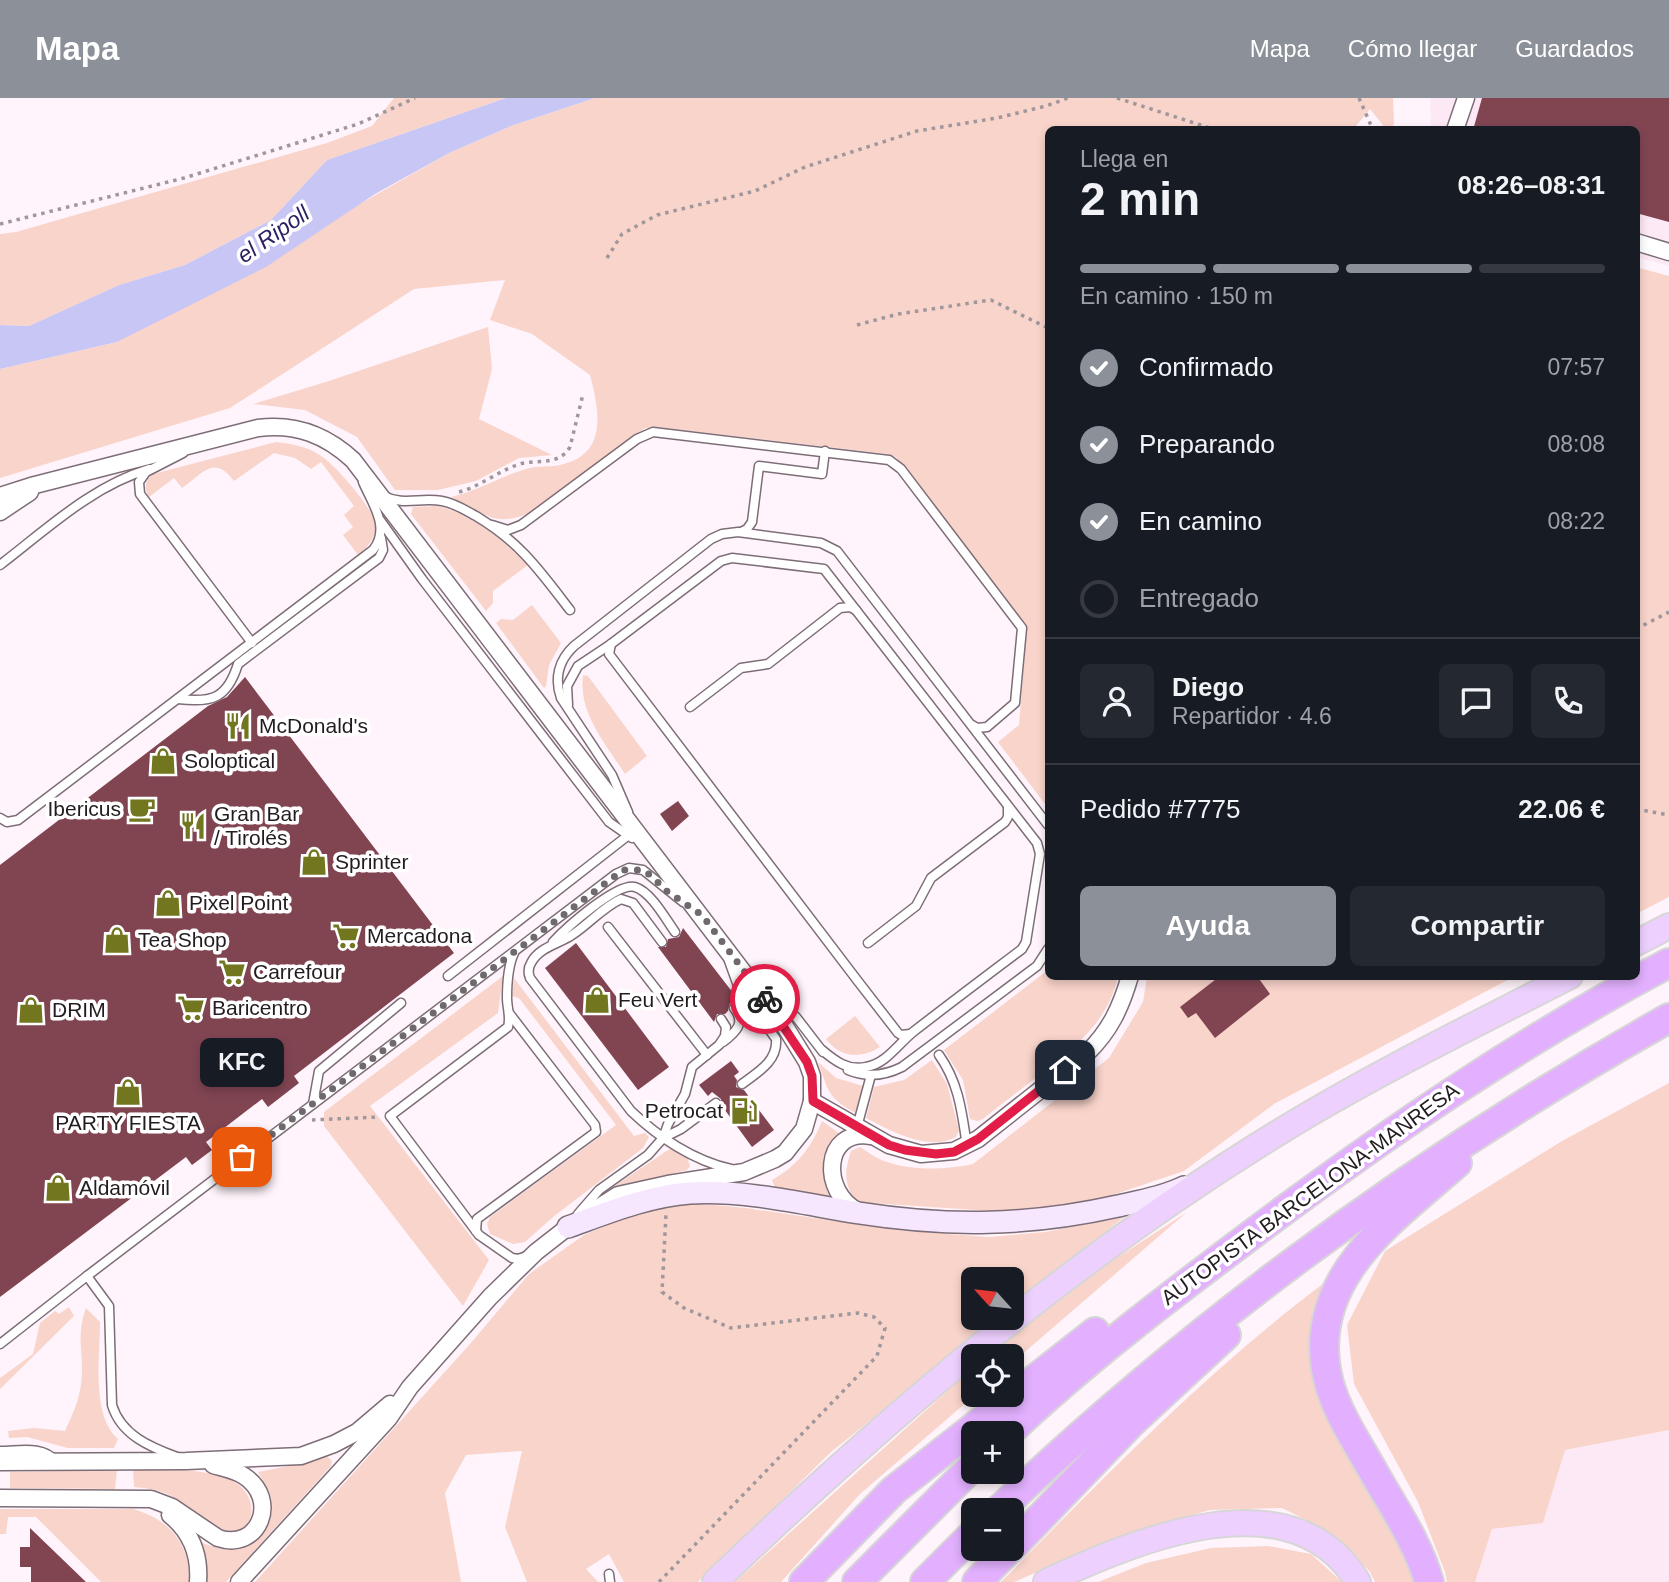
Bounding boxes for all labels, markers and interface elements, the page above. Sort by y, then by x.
text: Mapa [35,30,119,67]
text: Mapa [1250,35,1310,62]
text: Cómo llegar [1348,35,1477,62]
text: Guardados [1515,35,1634,62]
text: Llega en [1080,146,1168,172]
text: 08:26–08:31 [1458,170,1605,200]
text: 2 min [1080,173,1200,225]
water label: el Ripoll [232,199,315,268]
text: En camino · 150 m [1080,283,1273,309]
icon: check [1080,349,1118,387]
text: Confirmado [1139,352,1273,382]
text: 07:57 [1547,354,1605,380]
icon: check [1080,426,1118,464]
text: Preparando [1139,429,1275,459]
text: 08:08 [1547,431,1605,457]
icon: check [1080,503,1118,541]
text: En camino [1139,506,1262,536]
text: 08:22 [1547,508,1605,534]
text: Entregado [1139,583,1259,613]
button: person [1080,664,1154,738]
button: chat [1439,664,1513,738]
button: phone [1531,664,1605,738]
text: Diego [1172,672,1244,702]
text: Repartidor · 4.6 [1172,703,1332,729]
restaurant icon: McDonald's [223,711,253,741]
place label: McDonald's [259,714,368,737]
shop icon: Soloptical [148,746,178,776]
place label: Soloptical [184,749,275,772]
cafe icon: Ibericus [127,794,157,824]
text: Pedido #7775 [1080,794,1240,824]
text: 22.06 € [1518,794,1605,824]
place label: Ibericus [47,797,121,820]
place label: Gran Bar / Tirolés [214,802,299,849]
restaurant icon: Gran Bar / Tirolés [178,811,208,841]
shop icon: Sprinter [299,847,329,877]
place label: Sprinter [335,850,409,873]
button: Ayuda [1080,886,1336,966]
button: Compartir [1350,886,1605,966]
shop icon: Pixel Point [153,888,183,918]
place label: Pixel Point [189,891,288,914]
supermarket icon: Mercadona [331,921,361,951]
place label: Mercadona [367,924,472,947]
shop icon: Tea Shop [102,925,132,955]
place label: Tea Shop [138,928,227,951]
supermarket icon: Carrefour [217,957,247,987]
place label: Carrefour [253,960,342,983]
courier [730,964,800,1034]
icon: bike [746,980,784,1018]
shop icon: Feu Vert [582,985,612,1015]
place label: Feu Vert [618,988,698,1011]
supermarket icon: Baricentro [176,993,206,1023]
shop icon: DRIM [16,995,46,1025]
place label: Baricentro [212,996,308,1019]
place label: DRIM [52,998,106,1021]
callout: KFC [200,1038,284,1087]
pin [1035,1040,1095,1100]
text: KFC [218,1049,266,1075]
icon: home [1046,1051,1084,1089]
shop icon: PARTY FIESTA [113,1077,143,1107]
street label: AUTOPISTA BARCELONA-MANRESA [1156,1078,1463,1309]
fuel station icon: Petrocat [729,1096,759,1126]
place label: Petrocat [645,1099,723,1122]
place label: PARTY FIESTA [55,1111,201,1134]
pin [212,1127,272,1187]
icon: bag [223,1138,261,1176]
shop icon: Aldamóvil [43,1173,73,1203]
place label: Aldamóvil [79,1176,170,1199]
north arrow [961,1267,1024,1330]
map controls [961,1267,1024,1561]
button: locate [961,1344,1024,1407]
button: + [961,1421,1024,1484]
button: − [961,1498,1024,1561]

